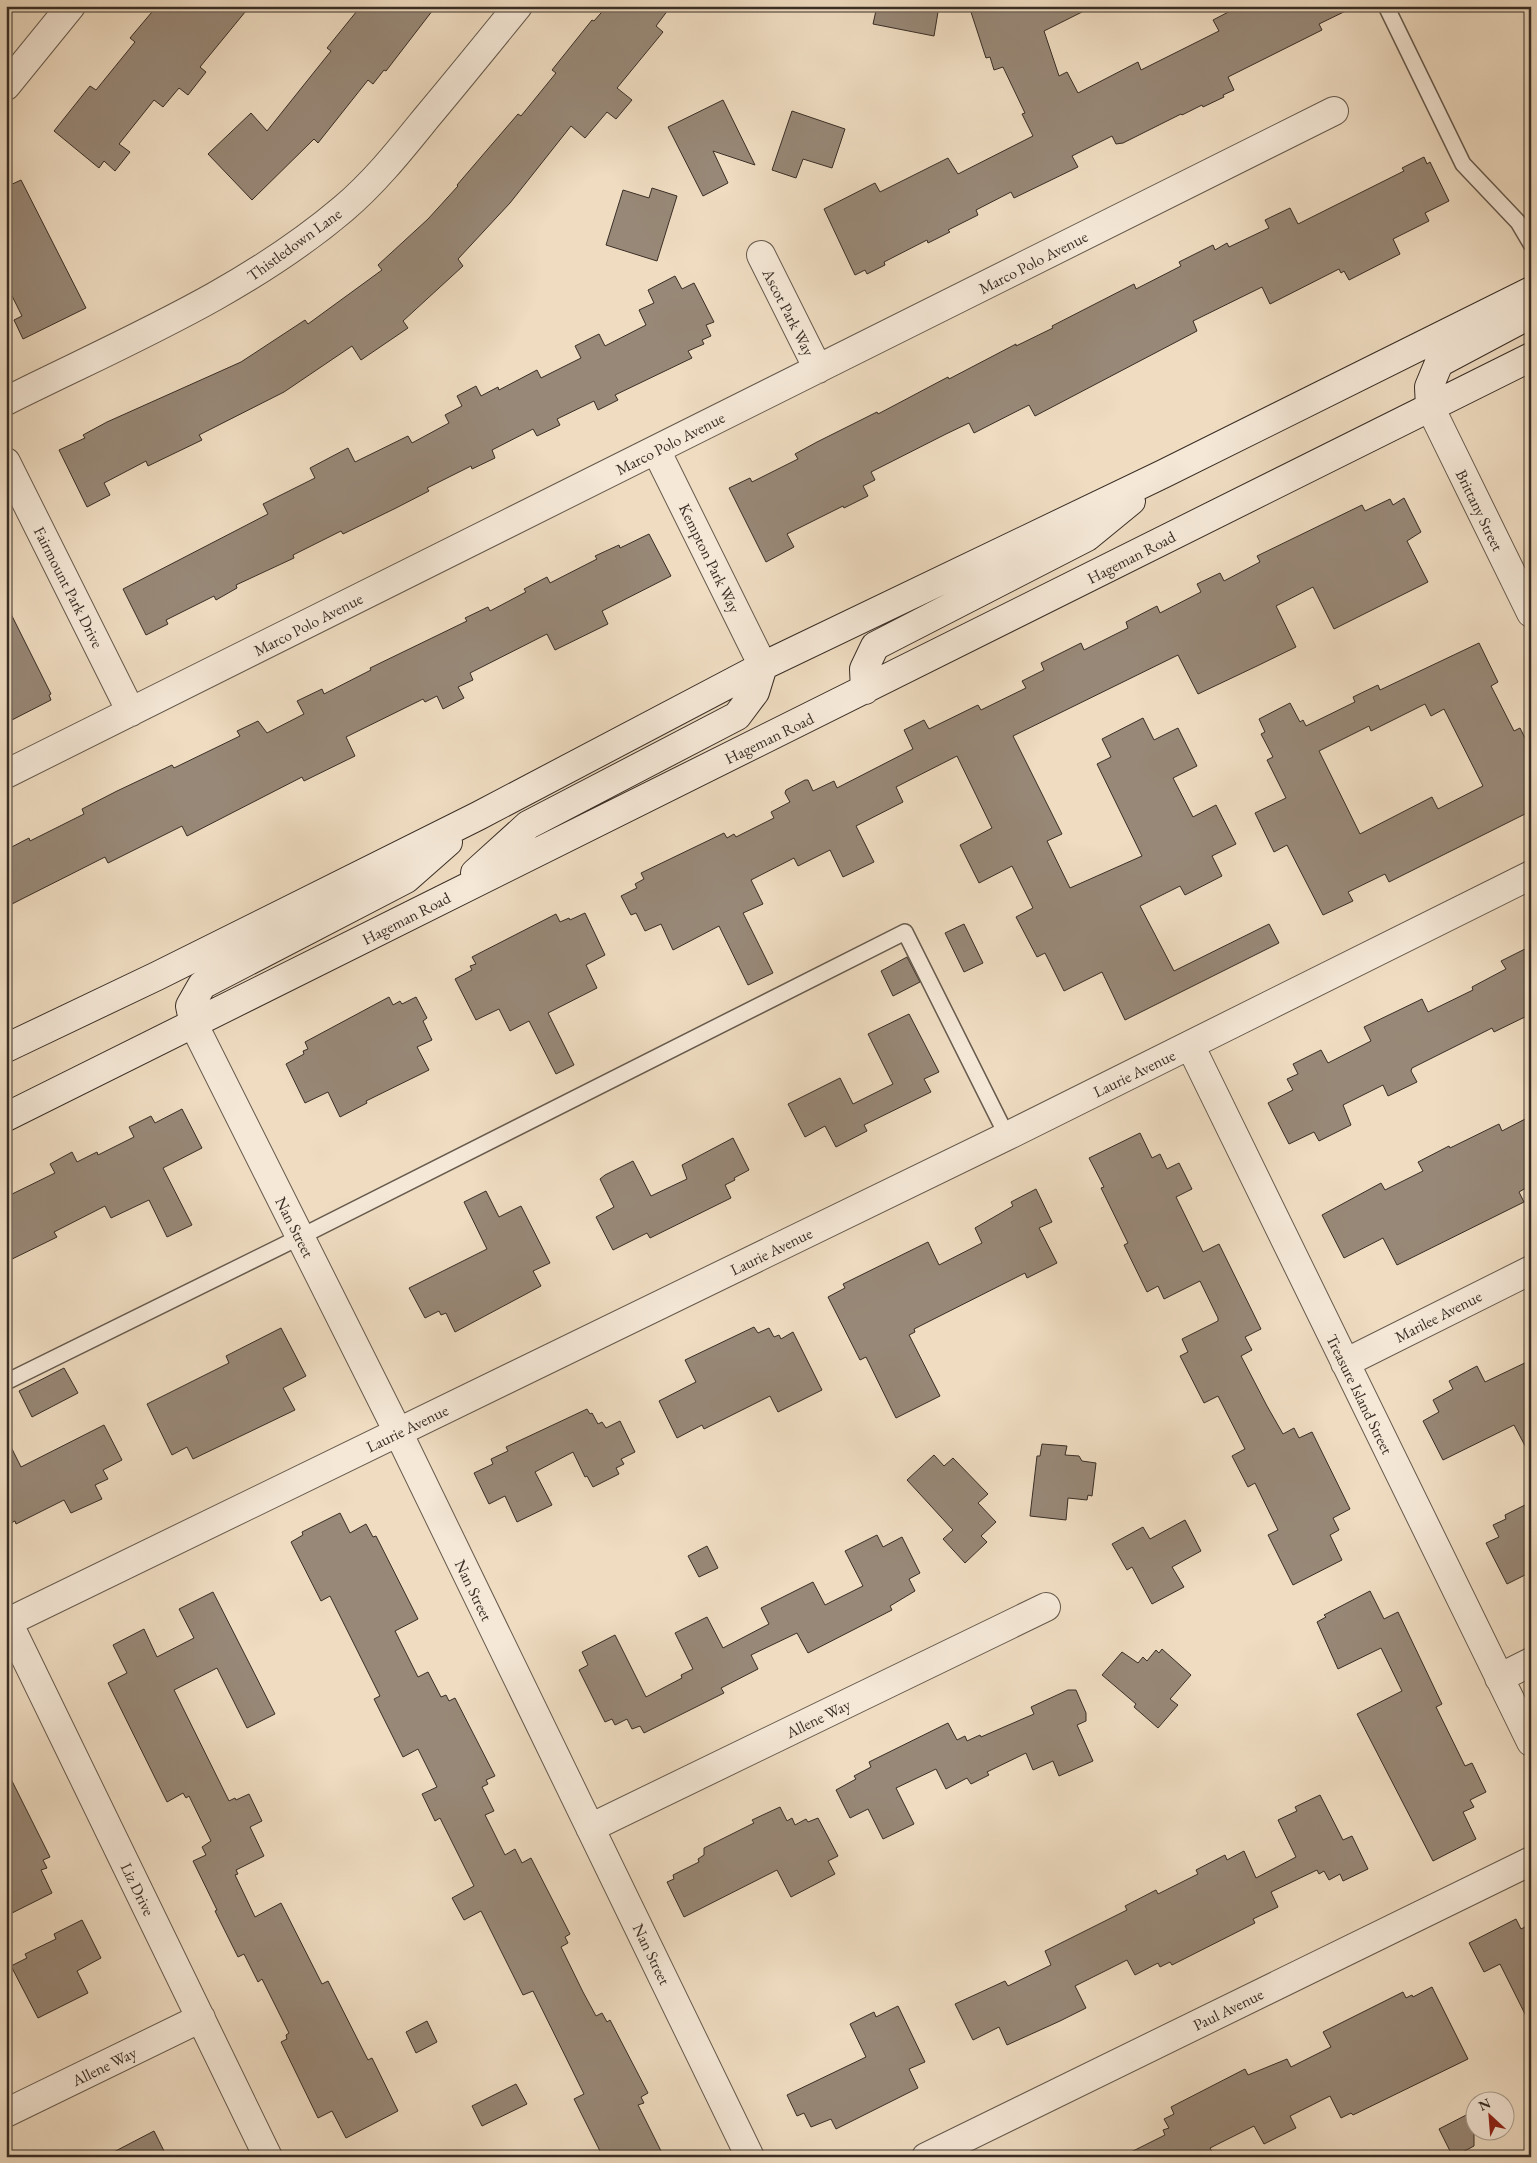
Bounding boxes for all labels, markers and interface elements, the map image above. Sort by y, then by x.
street label: Thistledown Lane [243,203,346,286]
street label: Marco Polo Avenue [975,226,1091,299]
street label: Ascot Park Way [757,264,820,360]
street label: Marco Polo Avenue [612,407,728,480]
street label: Brittany Street [1451,466,1508,554]
street label: Kempton Park Way [674,500,746,617]
street label: Fairmount Park Drive [29,523,108,651]
street label: Hageman Road [1083,526,1180,589]
street label: Marco Polo Avenue [250,588,366,661]
street label: Hageman Road [721,707,818,769]
street label: Hageman Road [358,887,455,950]
street label: Laurie Avenue [1090,1045,1179,1102]
street label: Nan Street [270,1193,319,1261]
street label: Laurie Avenue [727,1223,816,1280]
street label: Marilee Avenue [1391,1286,1485,1347]
street label: Treasure Island Street [1321,1331,1398,1458]
street label: Laurie Avenue [363,1400,452,1457]
street label: Nan Street [450,1556,497,1624]
street label: Allene Way [782,1693,855,1743]
street label: Liz Drive [116,1859,159,1919]
street label: Nan Street [628,1920,675,1988]
street label: Paul Avenue [1190,1983,1267,2036]
street label: Allene Way [68,2041,141,2091]
north arrow [1464,2090,1514,2140]
text: N [1475,2093,1494,2115]

